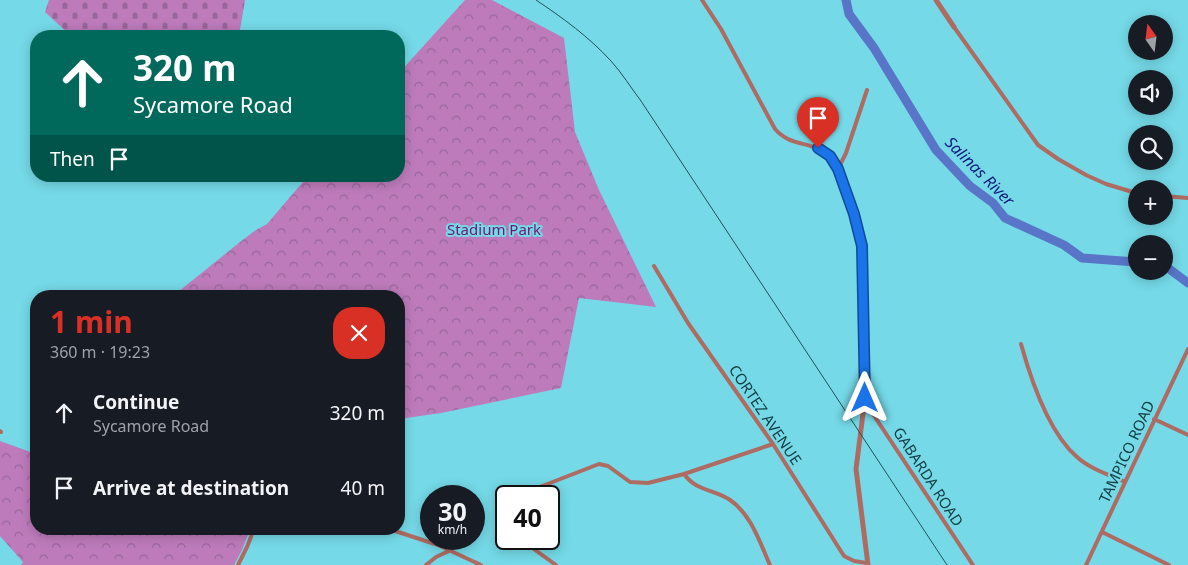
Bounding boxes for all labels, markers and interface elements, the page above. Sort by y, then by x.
north arrow [1128,15,1172,60]
map controls [1128,15,1173,280]
text: 320 m [133,44,236,91]
icon: ahead [50,50,115,115]
button: sound [1128,70,1173,115]
text: Sycamore Road [133,89,293,119]
pin [797,97,839,148]
icon: arrive [804,104,832,132]
button: search [1128,125,1173,170]
water label: Salinas River [940,131,1020,211]
icon: arrive [105,145,133,173]
text: Then [50,146,95,172]
button: + [1128,180,1173,225]
park label: Stadium Park [447,219,541,239]
button: − [1128,235,1173,280]
text: 1 min [50,301,133,342]
button: close [333,307,385,359]
text: 360 m · 19:23 [50,341,150,363]
street label: CORTEZ AVENUE [725,361,807,468]
position arrow [838,371,890,423]
text: Continue [93,389,179,415]
street label: TAMPICO ROAD [1094,397,1159,506]
icon: ahead [50,399,78,427]
text: 320 m [330,400,385,426]
text: Sycamore Road [93,415,209,437]
street label: GABARDA ROAD [889,423,968,530]
icon: arrive [50,474,78,502]
text: Arrive at destination [93,475,289,501]
text: 40 m [341,475,385,501]
speed limit sign: 40 [495,485,560,550]
text: 30 [438,494,467,528]
text: km/h [438,521,467,538]

